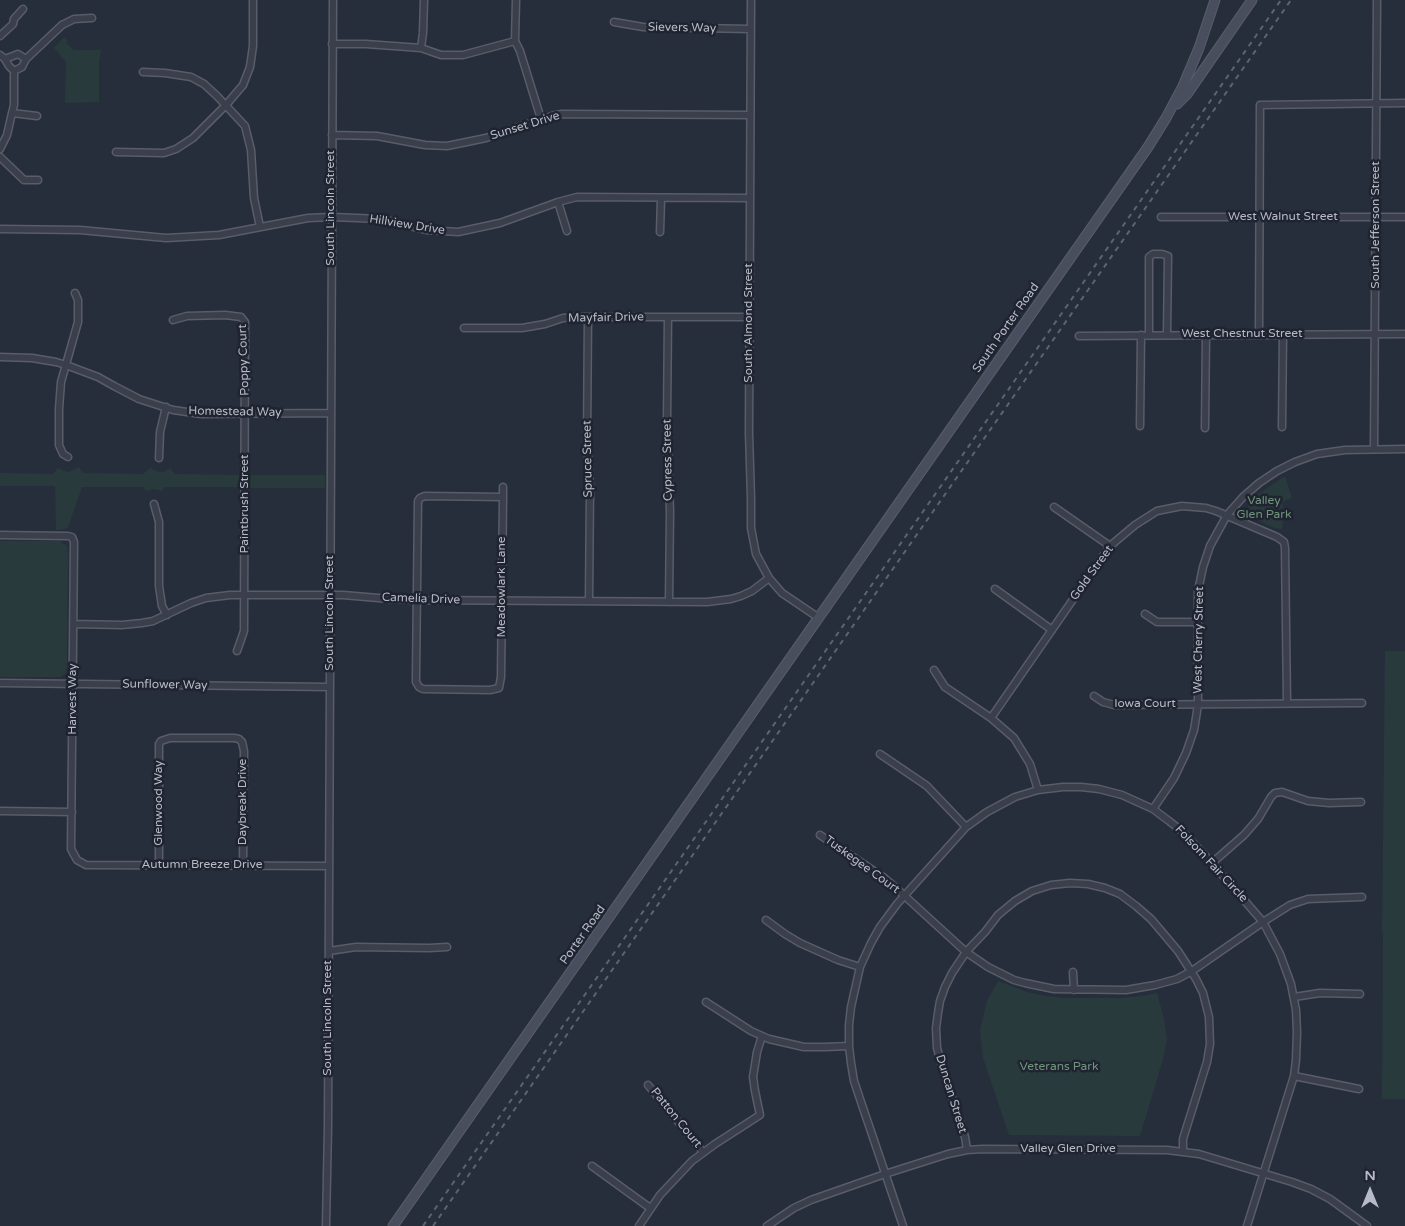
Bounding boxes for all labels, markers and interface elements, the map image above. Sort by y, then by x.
street label: Sievers Way [648,20,716,36]
street label: Sunset Drive [489,109,561,143]
street label: South Lincoln Street [324,150,338,266]
street label: South Jefferson Street [1369,161,1383,289]
street label: West Walnut Street [1228,210,1338,224]
street label: Hillview Drive [368,212,446,238]
street label: South Almond Street [742,263,756,383]
street label: South Porter Road [970,280,1042,376]
street label: Mayfair Drive [568,310,644,326]
street label: Poppy Court [236,324,252,396]
street label: West Chestnut Street [1181,327,1303,341]
street label: Homestead Way [188,404,282,420]
street label: Cypress Street [660,419,676,501]
street label: Spruce Street [580,420,596,498]
street label: Paintbrush Street [238,454,252,554]
park label: Valley Glen Park [1237,494,1291,522]
street label: Meadowlark Lane [495,537,509,637]
street label: Gold Street [1067,543,1117,603]
street label: South Lincoln Street [323,555,337,671]
street label: West Cherry Street [1191,586,1207,694]
street label: Camelia Drive [382,590,460,608]
street label: Harvest Way [66,663,80,735]
street label: Sunflower Way [122,677,208,693]
street label: Iowa Court [1114,697,1176,711]
street label: Daybreak Drive [236,759,250,845]
street label: Glenwood Way [152,760,166,846]
street label: Folsom Fair Circle [1172,823,1250,905]
street label: Tuskegee Court [822,833,902,897]
street label: Autumn Breeze Drive [141,858,263,872]
street label: Porter Road [557,903,609,967]
street label: South Lincoln Street [321,960,335,1076]
street label: Duncan Street [932,1053,970,1135]
park label: Veterans Park [1020,1060,1098,1074]
street label: Patton Court [647,1085,705,1151]
street label: Valley Glen Drive [1020,1142,1116,1156]
north arrow [1345,1166,1395,1216]
text: N [1364,1167,1376,1184]

